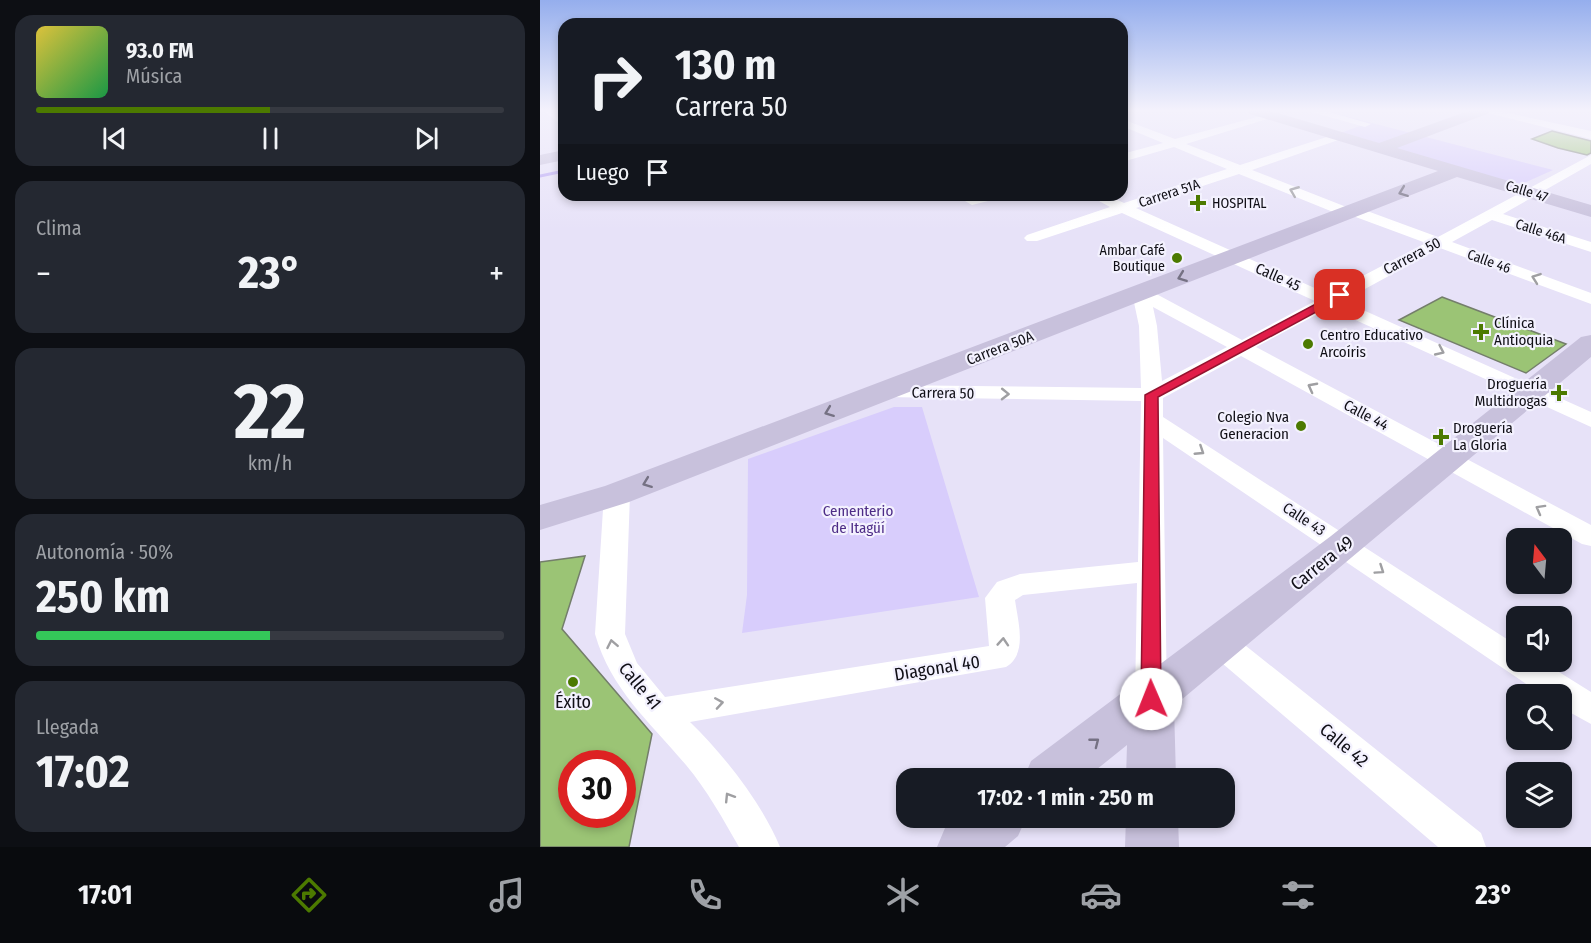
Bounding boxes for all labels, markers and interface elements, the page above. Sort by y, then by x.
text: 93.0 FM [126,37,194,64]
text: 130 m [675,40,776,90]
icon: right [576,42,654,120]
text: Música [126,64,182,88]
text: Carrera 50 [675,91,788,123]
icon: previous [98,122,131,155]
icon: pause [254,122,287,155]
icon: next [410,122,443,155]
icon: arrive [641,156,674,189]
text: Luego [576,159,629,186]
street label: Carrera 51A [1136,175,1202,211]
street label: Calle 47 [1504,177,1550,206]
one-way arrow [1399,184,1409,197]
one-way arrow [1289,186,1300,198]
marker: HOSPITAL [1189,194,1207,212]
place label: HOSPITAL [1212,195,1267,212]
street label: Calle 46A [1513,215,1569,248]
text: Clima [36,216,81,240]
street label: Carrera 50 [1380,233,1444,279]
place label: Ambar Café Boutique [1100,242,1165,275]
text: 23° [238,246,302,300]
street label: Calle 46 [1465,246,1513,277]
marker: Ambar Café Boutique [1170,251,1184,265]
text: − [36,254,51,294]
text: + [489,254,504,294]
street label: Calle 45 [1253,259,1303,295]
pin [1314,269,1365,320]
one-way arrow [1178,270,1189,282]
one-way arrow [1531,273,1542,285]
icon: arrive [1323,278,1356,311]
place label: Clínica Antioquia [1494,314,1553,349]
marker: Clínica Antioquia [1472,323,1490,341]
place label: Centro Educativo Arcoíris [1320,326,1423,361]
street label: Carrera 50A [964,327,1036,369]
marker: Centro Educativo Arcoíris [1301,337,1315,351]
one-way arrow [1433,344,1444,356]
text: 22 [234,365,306,459]
place label: Droguería Multidrogas [1475,375,1547,410]
street label: Carrera 50 [912,383,974,403]
one-way arrow [1308,383,1319,394]
marker: Droguería Multidrogas [1552,386,1566,400]
one-way arrow [1000,388,1009,400]
street label: Calle 44 [1341,396,1391,434]
one-way arrow [824,405,835,418]
place label: Colegio Nva Generacion [1217,408,1289,443]
marker: Colegio Nva Generacion [1294,419,1308,433]
place label: Droguería La Gloria [1453,419,1513,454]
marker: Droguería La Gloria [1434,430,1448,444]
one-way arrow [1193,443,1204,454]
text: km/h [248,451,292,475]
one-way arrow [642,476,653,488]
street label: Calle 43 [1279,499,1329,540]
park label: Cementerio de Itagüí [823,502,893,537]
one-way arrow [1536,505,1546,516]
north arrow [1506,528,1572,594]
map controls [1506,528,1572,828]
street label: Carrera 49 [1286,531,1358,595]
text: Autonomía · 50% [36,540,173,564]
one-way arrow [1374,562,1384,574]
text: 250 km [36,570,170,624]
button: sound [1506,606,1572,672]
one-way arrow [996,637,1009,647]
one-way arrow [606,639,619,649]
street label: Diagonal 40 [893,650,981,686]
street label: Calle 41 [614,658,666,714]
position arrow [1119,667,1183,731]
marker: Éxito [566,675,580,689]
button: search [1506,684,1572,750]
place label: Éxito [555,690,591,713]
one-way arrow [714,697,724,710]
text: Llegada [36,715,99,739]
street label: Calle 42 [1315,718,1373,772]
one-way arrow [1088,739,1099,750]
text: 17:02 [36,745,130,799]
speed limit sign: 30 [558,750,636,828]
button: layers [1506,762,1572,828]
text: 17:02 · 1 min · 250 m [977,784,1154,811]
one-way arrow [726,793,737,804]
icon: directions [288,874,330,916]
icon: music [486,874,528,916]
icon: phone [684,874,726,916]
icon: climate [882,874,924,916]
icon: car [1080,874,1122,916]
icon: filters [1277,874,1319,916]
text: 17:01 [78,879,133,911]
text: 23° [1475,879,1513,911]

